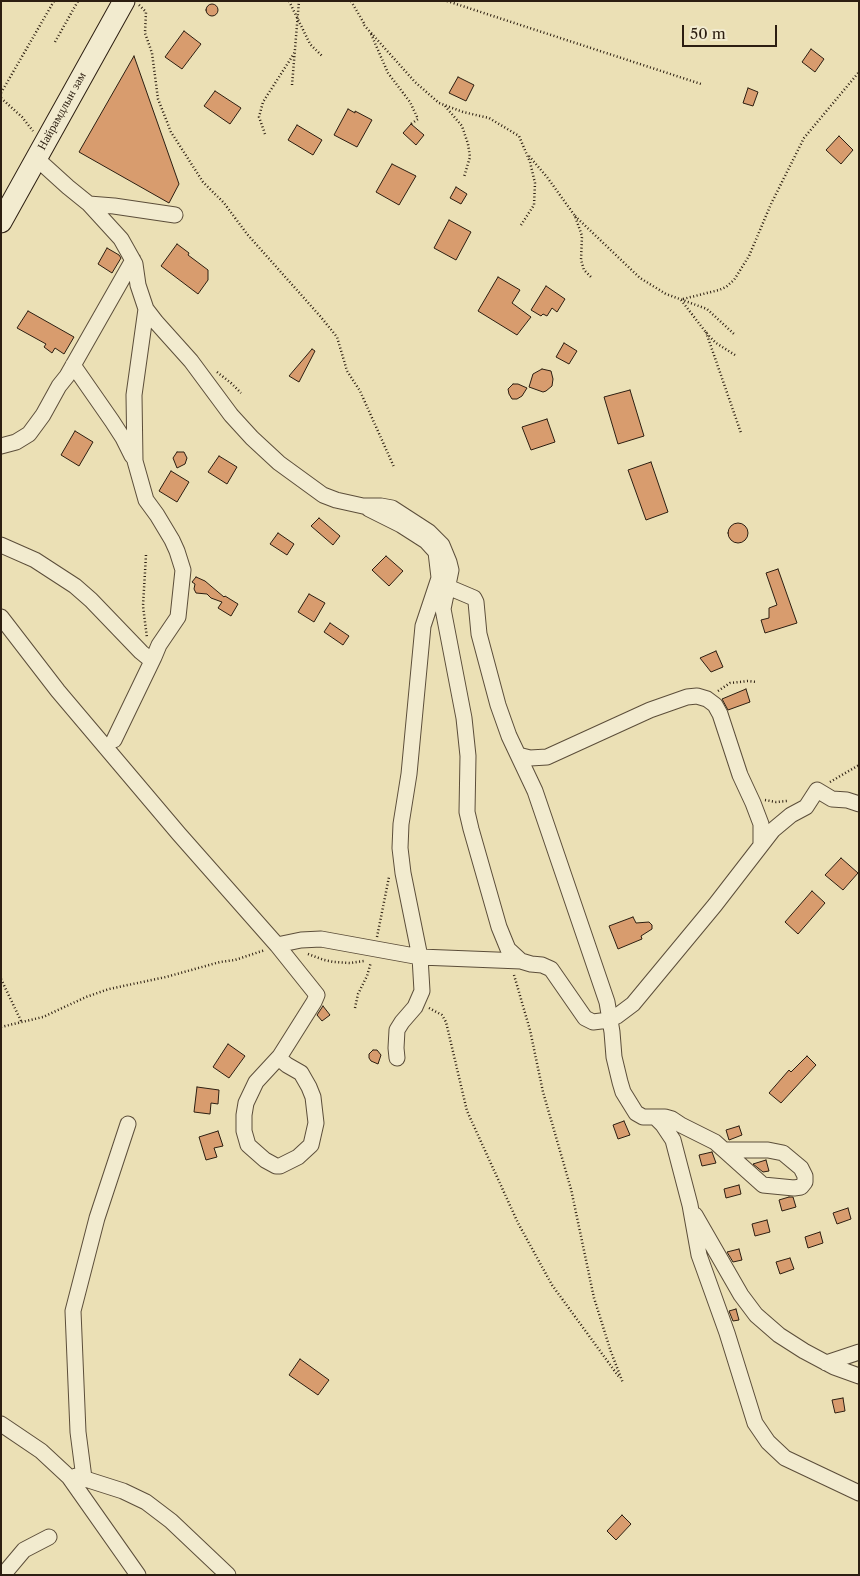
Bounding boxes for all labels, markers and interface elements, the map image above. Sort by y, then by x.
scale bar [685,15,780,47]
text: 50 m [690,24,726,43]
street label: Найрамдлын зам [35,70,89,152]

